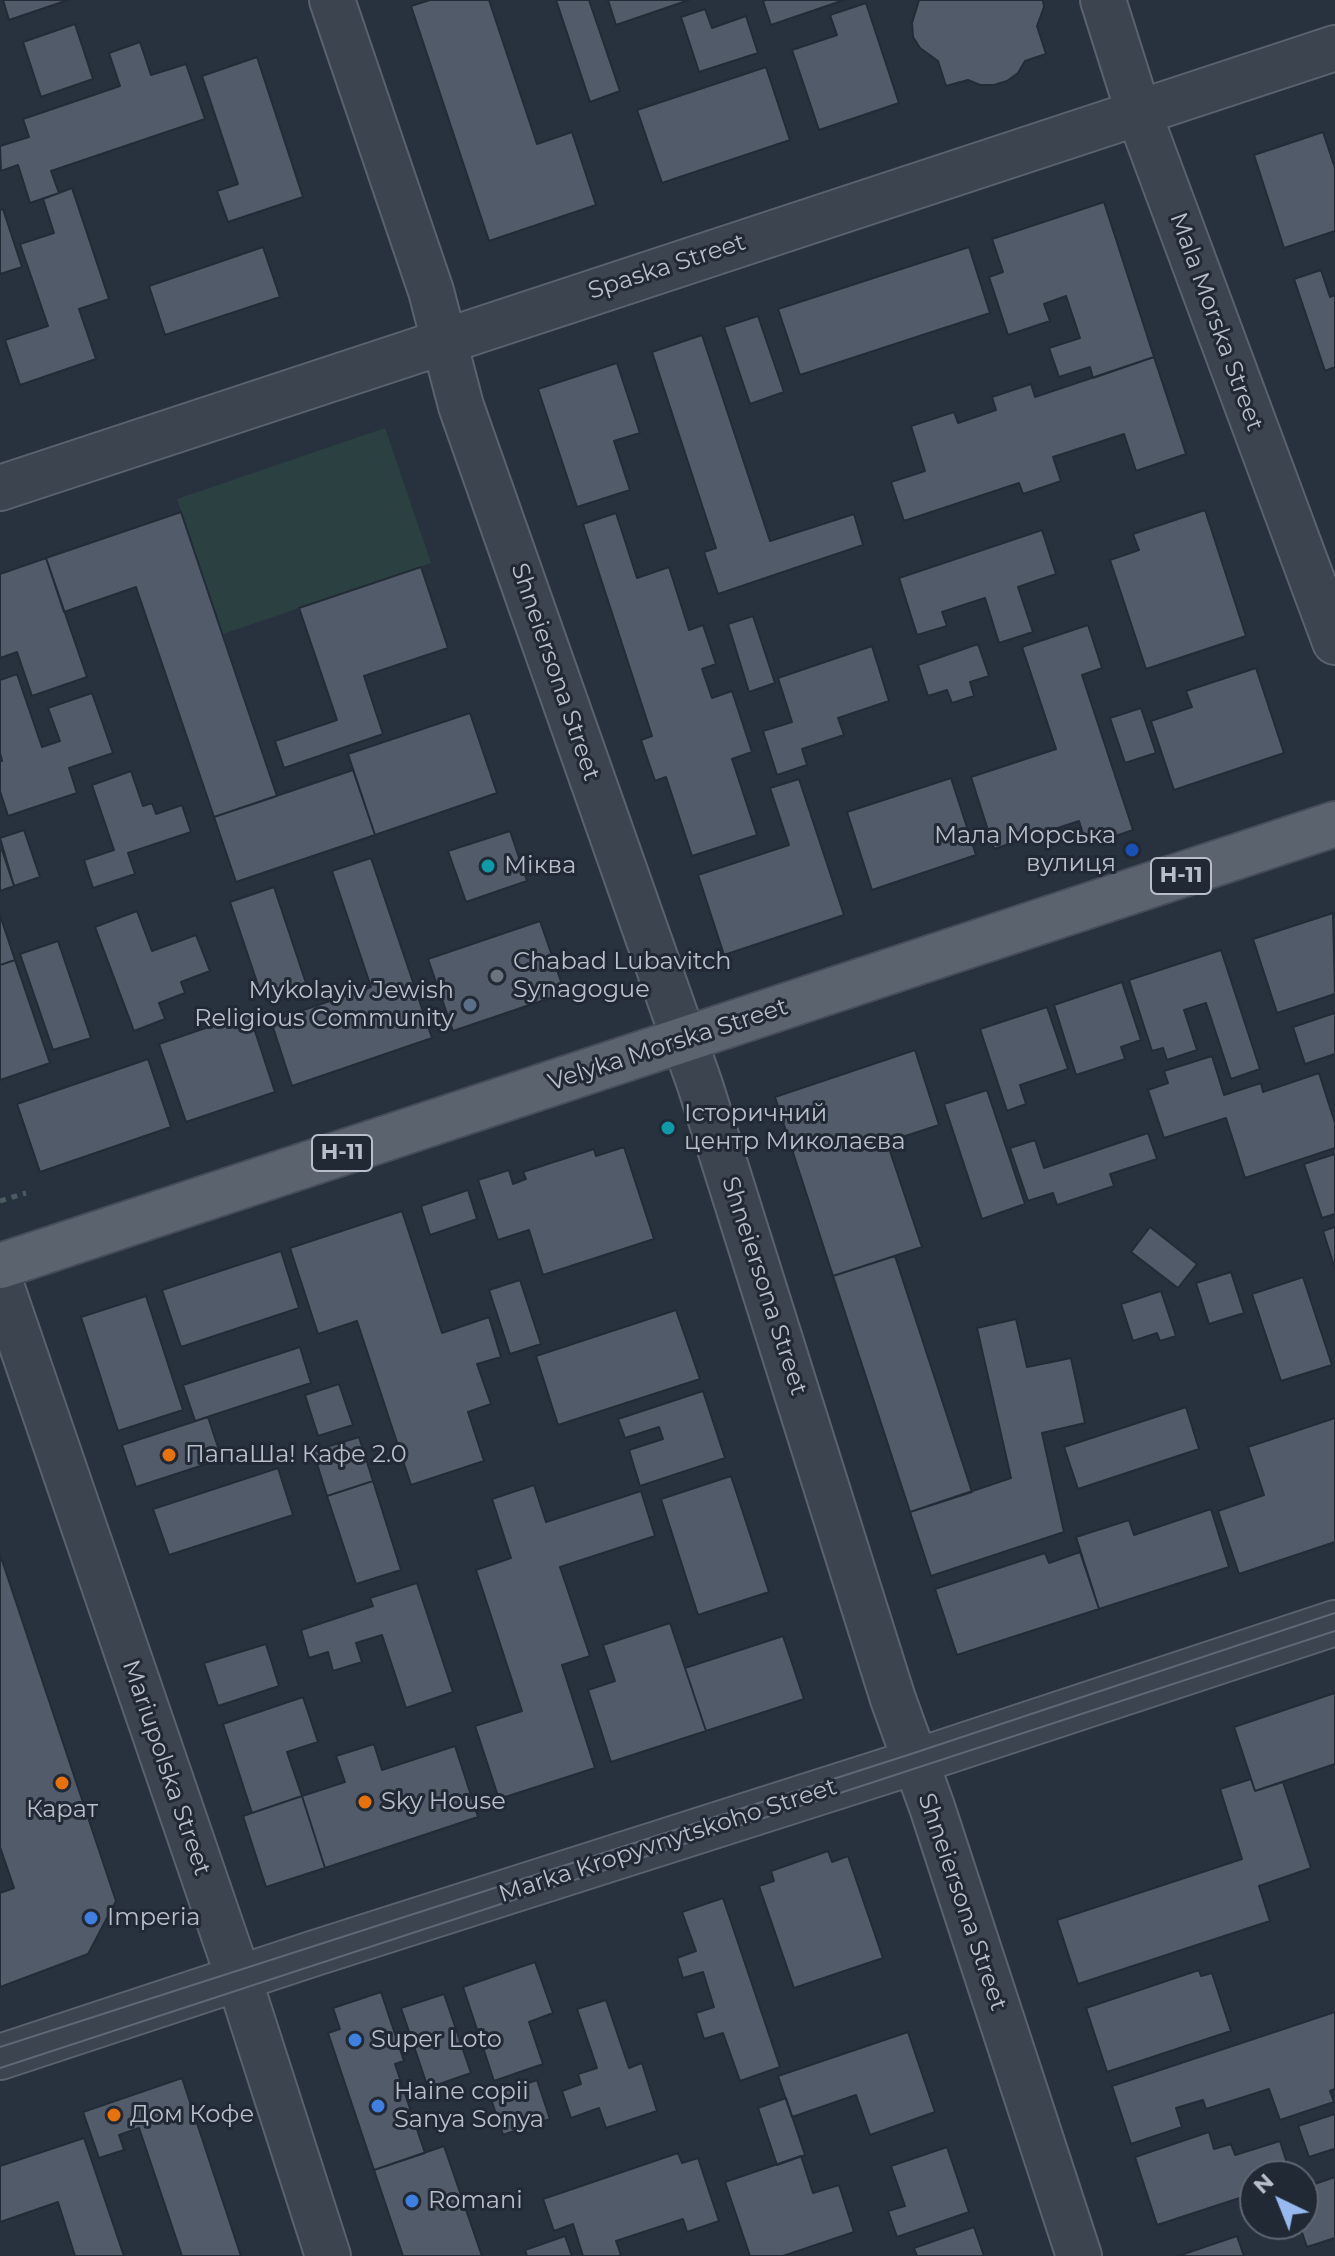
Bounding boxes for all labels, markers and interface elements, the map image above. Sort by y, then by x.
street label: Mala Morska Street [1163,209,1269,435]
street label: Spaska Street [585,228,749,306]
street label: Shneiersona Street [504,559,606,785]
place label: Мала Морська вулиця [934,822,1116,878]
marker: Мала Морська вулиця [1123,841,1141,859]
place label: Міква [504,852,576,880]
marker: Міква [479,857,497,875]
road number: Н-11 [1151,858,1211,894]
place label: Chabad Lubavitch Synagogue [513,948,732,1004]
marker: Chabad Lubavitch Synagogue [488,967,506,985]
place label: Mykolayiv Jewish Religious Community [194,977,454,1033]
street label: Velyka Morska Street [545,993,791,1097]
marker: Mykolayiv Jewish Religious Community [461,996,479,1014]
place label: Історичний центр Миколаєва [684,1100,905,1156]
marker: Історичний центр Миколаєва [659,1119,677,1137]
road number: Н-11 [312,1135,372,1171]
street label: Shneiersona Street [715,1173,813,1399]
place label: ПапаШа! Кафе 2.0 [185,1441,407,1469]
marker: ПапаШа! Кафе 2.0 [160,1446,178,1464]
street label: Mariupolska Street [116,1657,216,1879]
street label: Marka Kropyvnytskoho Street [495,1773,841,1909]
marker: Карат [53,1774,71,1792]
place label: Sky House [381,1788,506,1816]
street label: Shneiersona Street [911,1789,1013,2015]
marker: Sky House [356,1793,374,1811]
place label: Карат [26,1796,98,1824]
place label: Imperia [107,1904,201,1932]
marker: Imperia [82,1909,100,1927]
place label: Super Loto [371,2026,502,2054]
marker: Super Loto [346,2031,364,2049]
place label: Haine copii Sanya Sonya [394,2078,544,2134]
marker: Haine copii Sanya Sonya [369,2097,387,2115]
place label: Дом Кофе [130,2101,254,2129]
marker: Дом Кофе [105,2106,123,2124]
north arrow [1239,2160,1319,2240]
text: N [1248,2168,1279,2199]
place label: Romani [428,2187,523,2215]
marker: Romani [403,2192,421,2210]

